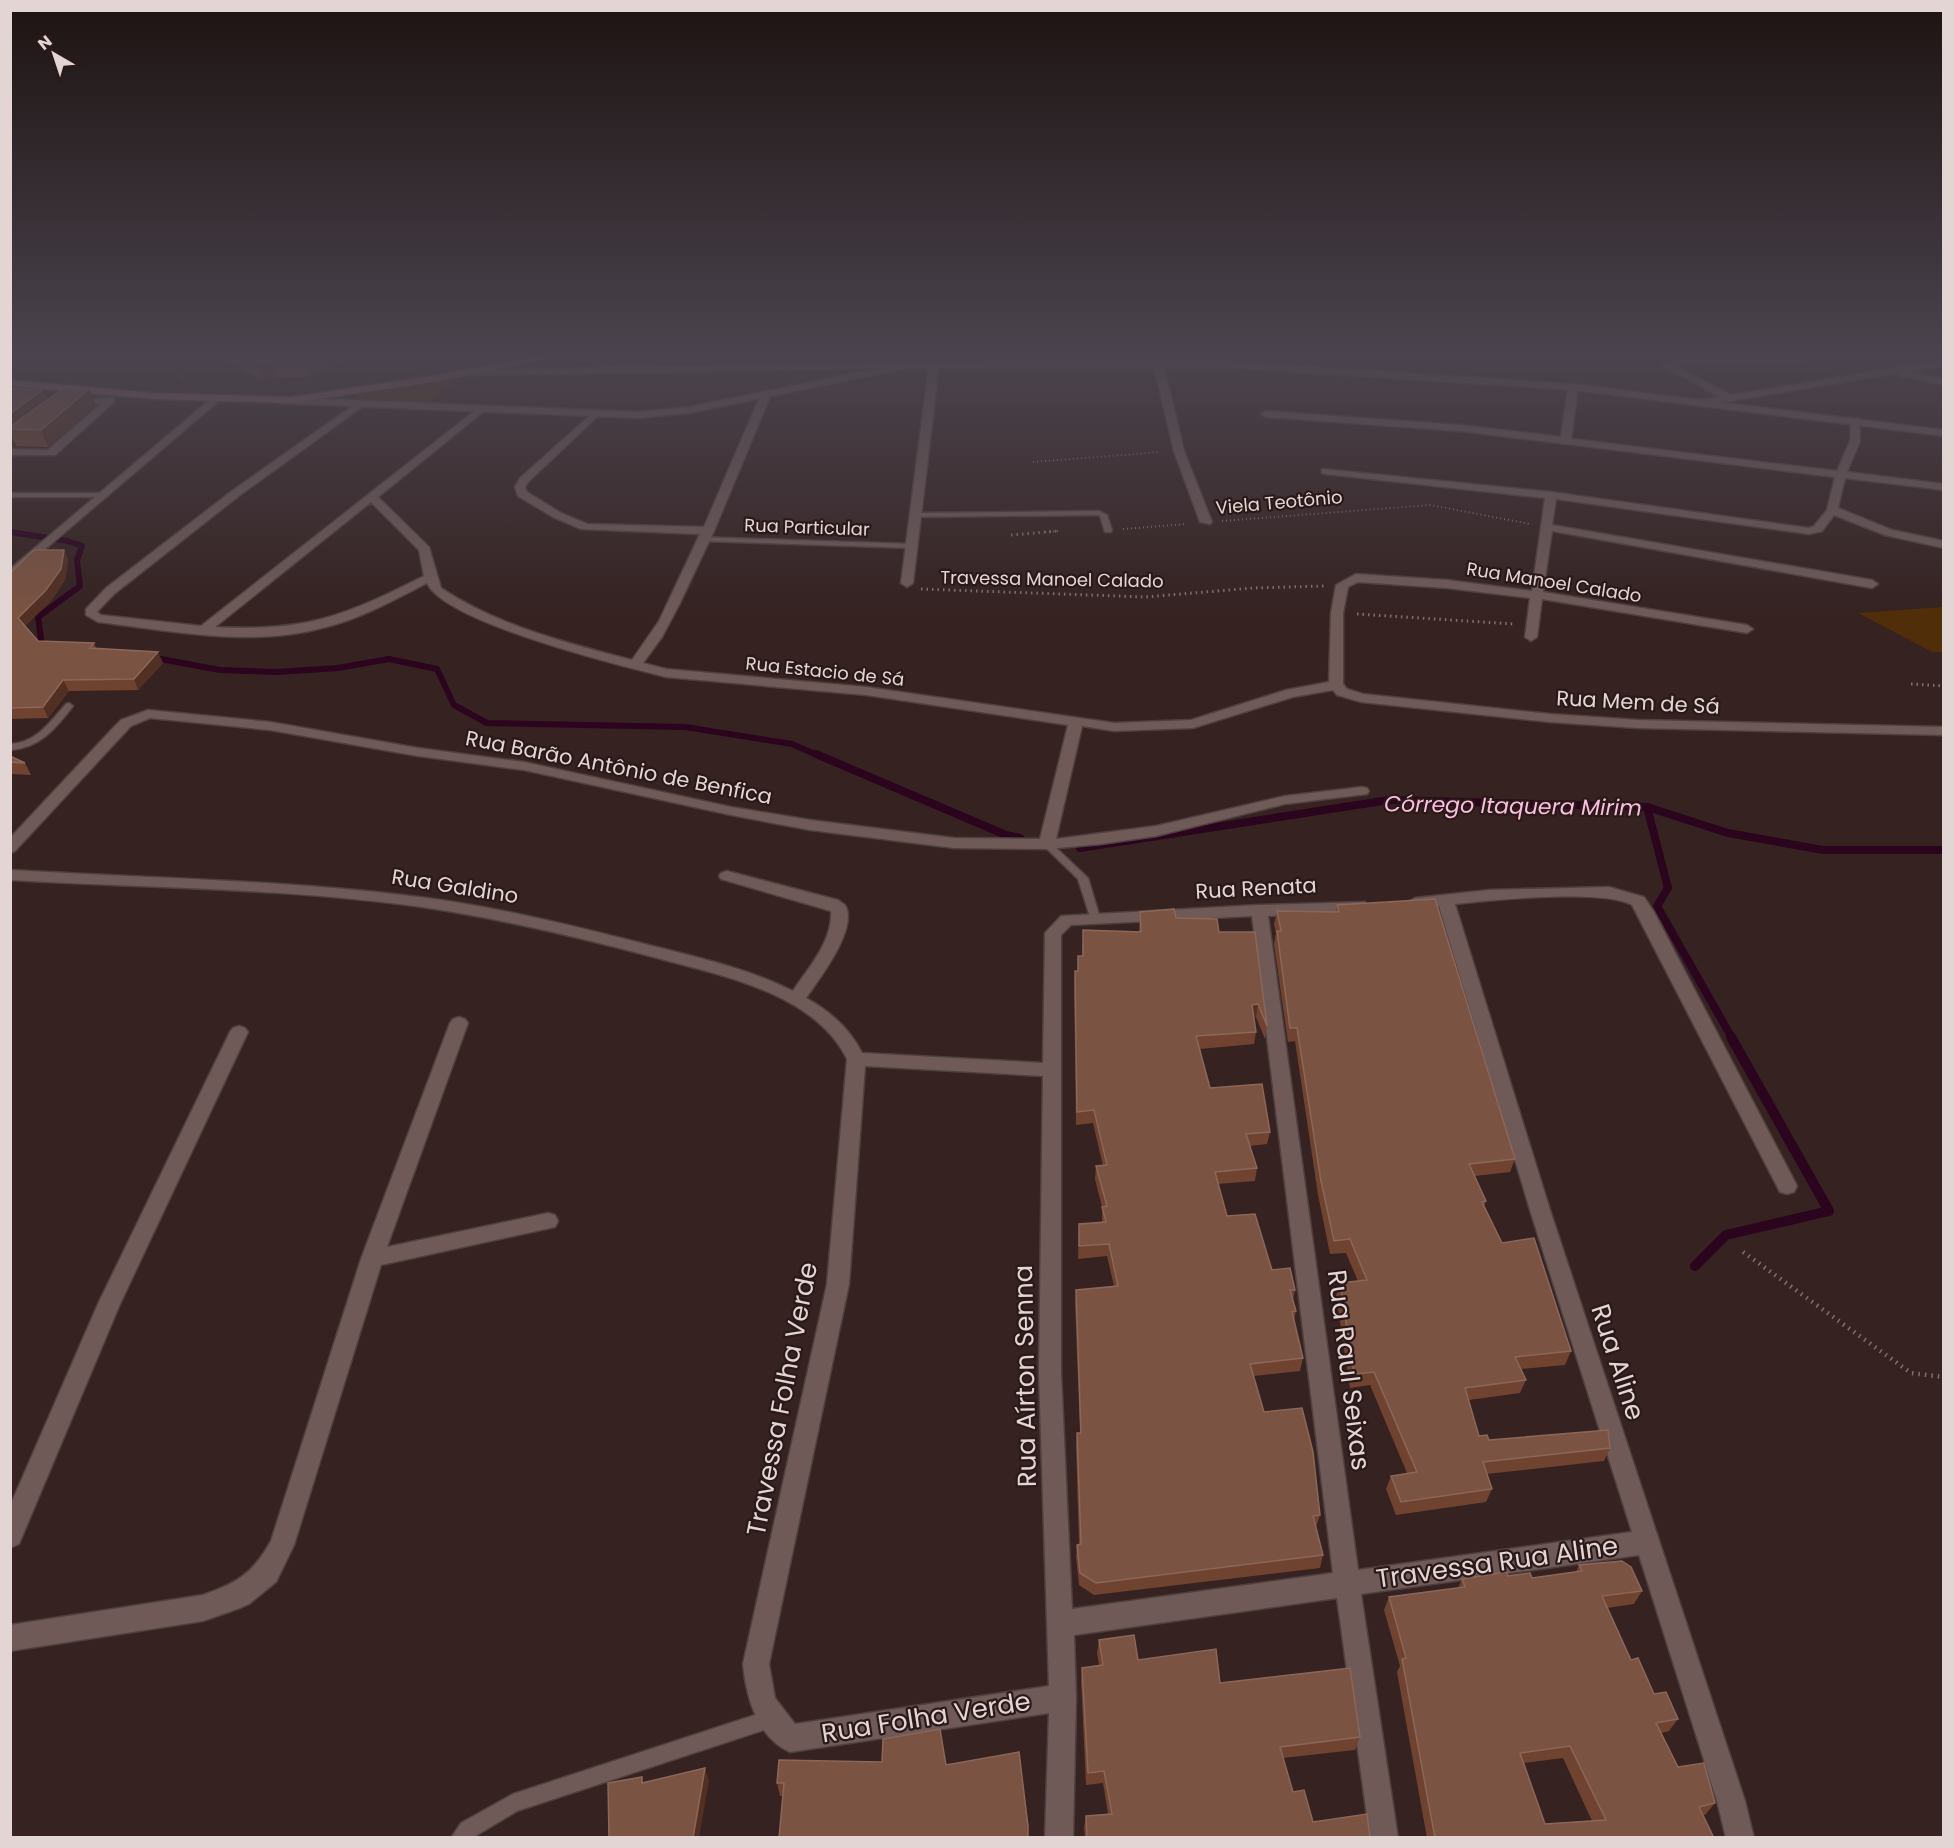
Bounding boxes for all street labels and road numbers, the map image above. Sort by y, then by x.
street label: Viela Teotônio [1215,484,1343,520]
street label: Rua Particular [744,512,870,542]
street label: Rua Manoel Calado [1465,556,1643,608]
street label: Travessa Manoel Calado [940,565,1164,593]
street label: Rua Estacio de Sá [744,650,906,692]
street label: Rua Mem de Sá [1556,683,1720,721]
street label: Rua Barão Antônio de Benfica [463,723,775,811]
street label: Rua Galdino [390,862,520,910]
street label: Rua Renata [1195,870,1317,906]
street label: Travessa Folha Verde [738,1259,826,1539]
street label: Rua Aírton Senna [1005,1264,1045,1488]
street label: Rua Raul Seixas [1319,1268,1379,1472]
street label: Rua Aline [1582,1299,1654,1425]
street label: Travessa Rua Aline [1374,1527,1620,1597]
street label: Rua Folha Verde [819,1683,1033,1751]

